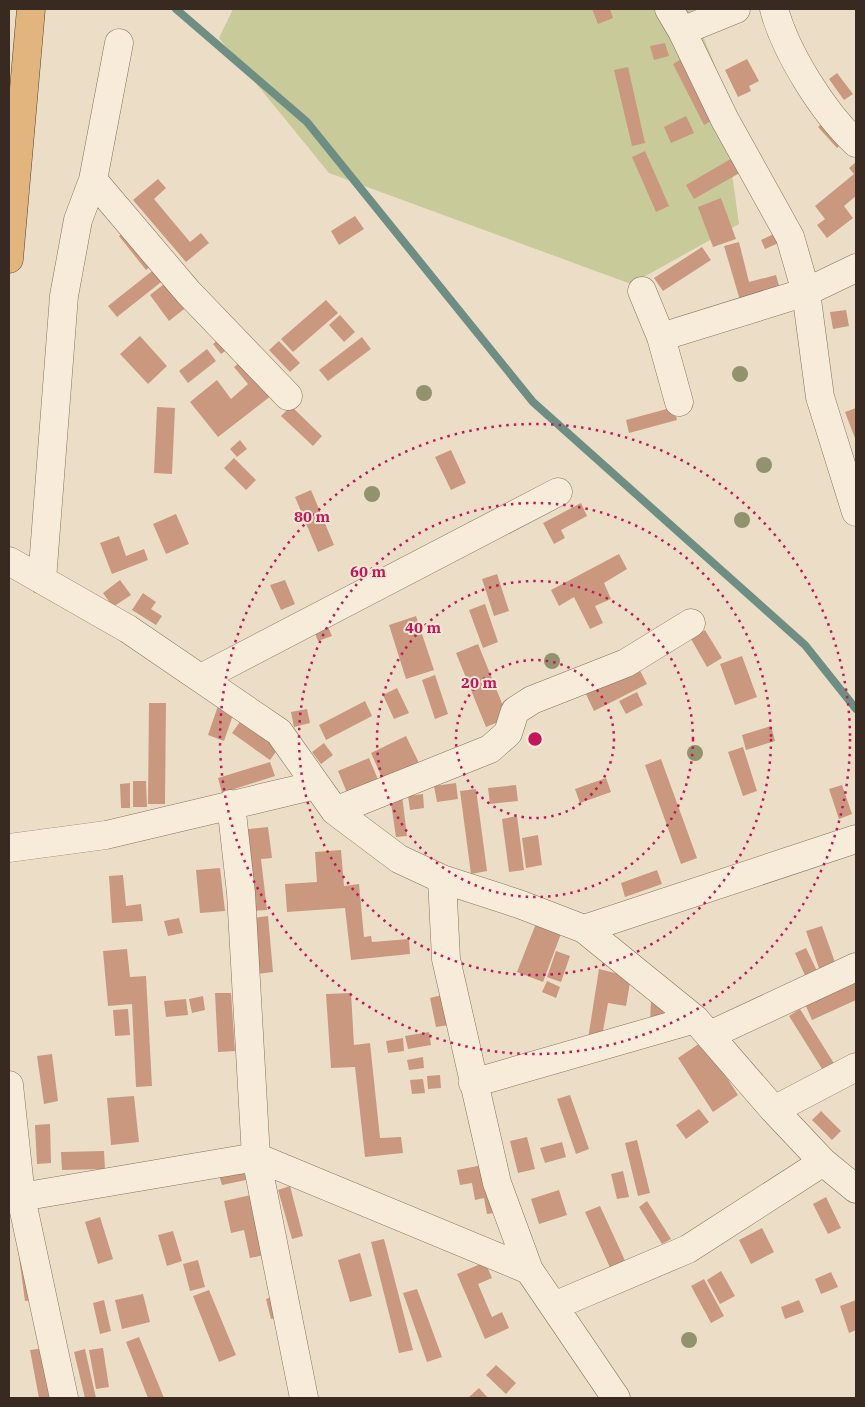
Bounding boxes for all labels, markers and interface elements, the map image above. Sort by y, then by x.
text: 80 m [294,507,330,526]
text: 60 m [350,562,386,581]
text: 40 m [405,618,441,637]
text: 20 m [461,673,497,692]
centre of rings [526,730,544,748]

